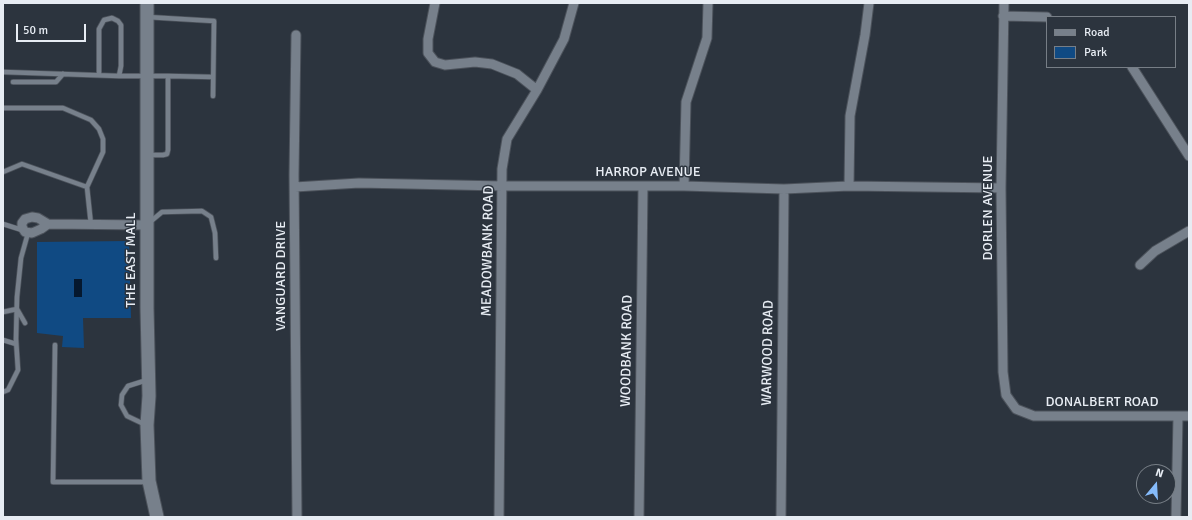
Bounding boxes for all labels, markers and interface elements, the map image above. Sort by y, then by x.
scale bar [18,16,88,42]
legend [1046,16,1176,68]
text: 50 m [23,23,48,38]
text: Road [1084,25,1110,40]
text: Park [1084,45,1107,60]
street label: DORLEN AVENUE [980,156,996,260]
street label: HARROP AVENUE [595,164,701,180]
street label: MEADOWBANK ROAD [478,185,498,317]
street label: THE EAST MALL [123,212,139,308]
street label: VANGUARD DRIVE [273,221,289,331]
street label: WOODBANK ROAD [618,295,636,407]
street label: WARWOOD ROAD [759,300,777,406]
street label: DONALBERT ROAD [1046,394,1158,410]
north arrow [1136,464,1176,504]
text: N [1154,466,1165,480]

